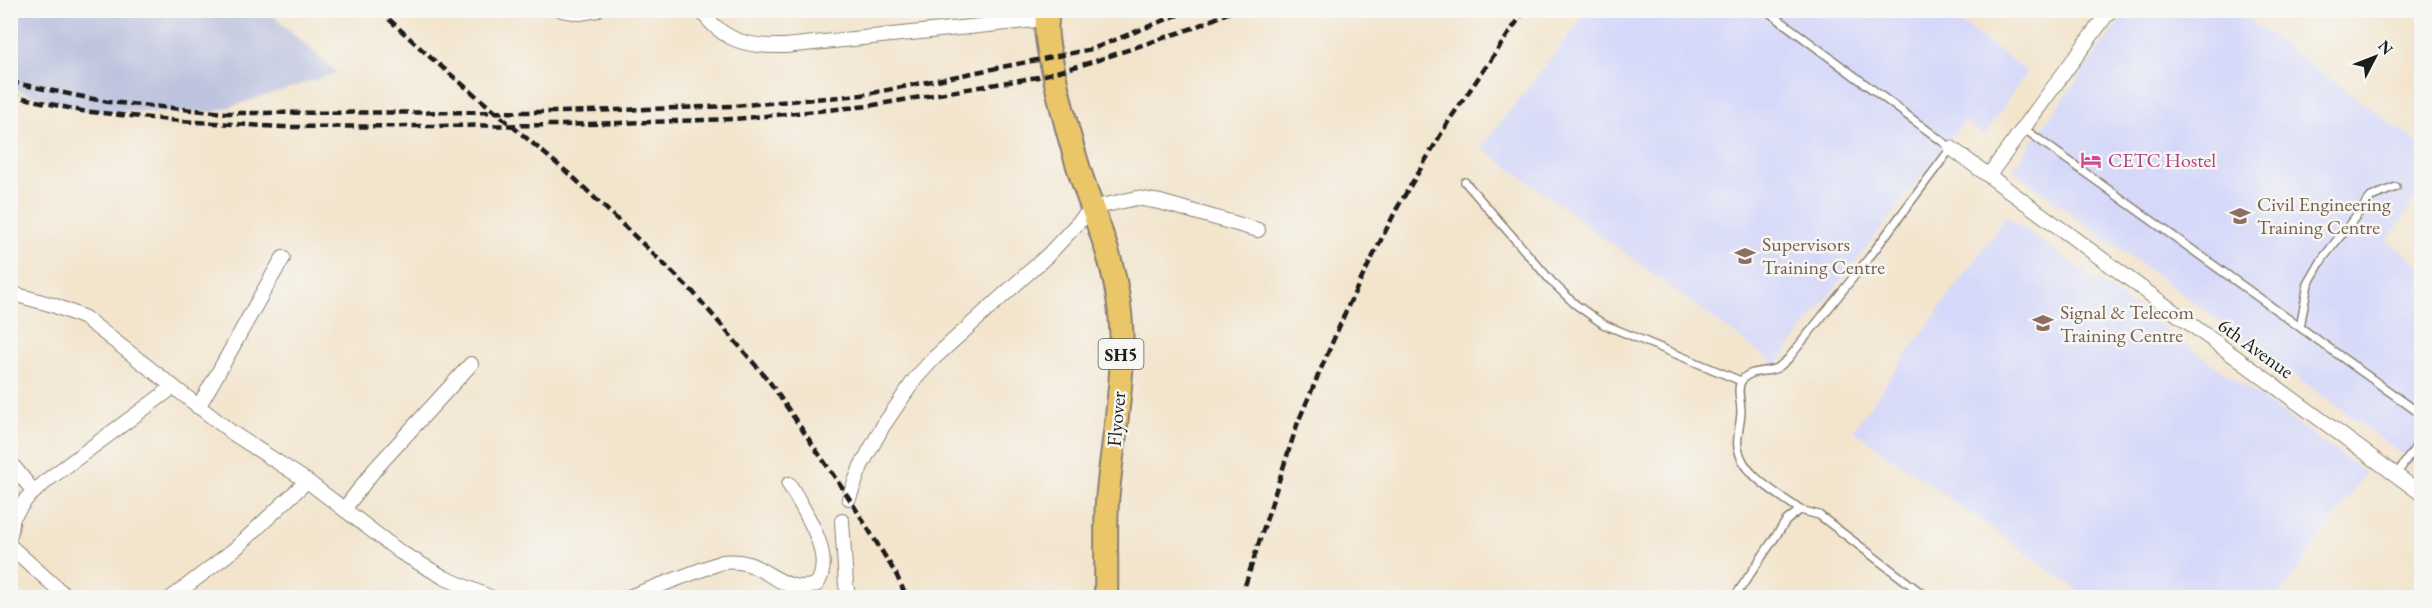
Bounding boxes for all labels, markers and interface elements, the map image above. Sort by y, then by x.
north arrow [2345,27,2405,87]
text: N [2374,35,2398,59]
place label: CETC Hostel [2108,147,2216,173]
hotel icon: CETC Hostel [2079,148,2103,172]
place label: Civil Engineering Training Centre [2257,191,2391,240]
school or university icon: Civil Engineering Training Centre [2228,204,2252,228]
place label: Supervisors Training Centre [1762,231,1885,280]
school or university icon: Supervisors Training Centre [1733,244,1757,268]
place label: Signal & Telecom Training Centre [2060,299,2195,348]
school or university icon: Signal & Telecom Training Centre [2031,311,2055,335]
street label: 6th Avenue [2213,312,2299,384]
road number: SH5 [1098,339,1144,369]
street label: Flyover [1101,390,1131,448]

